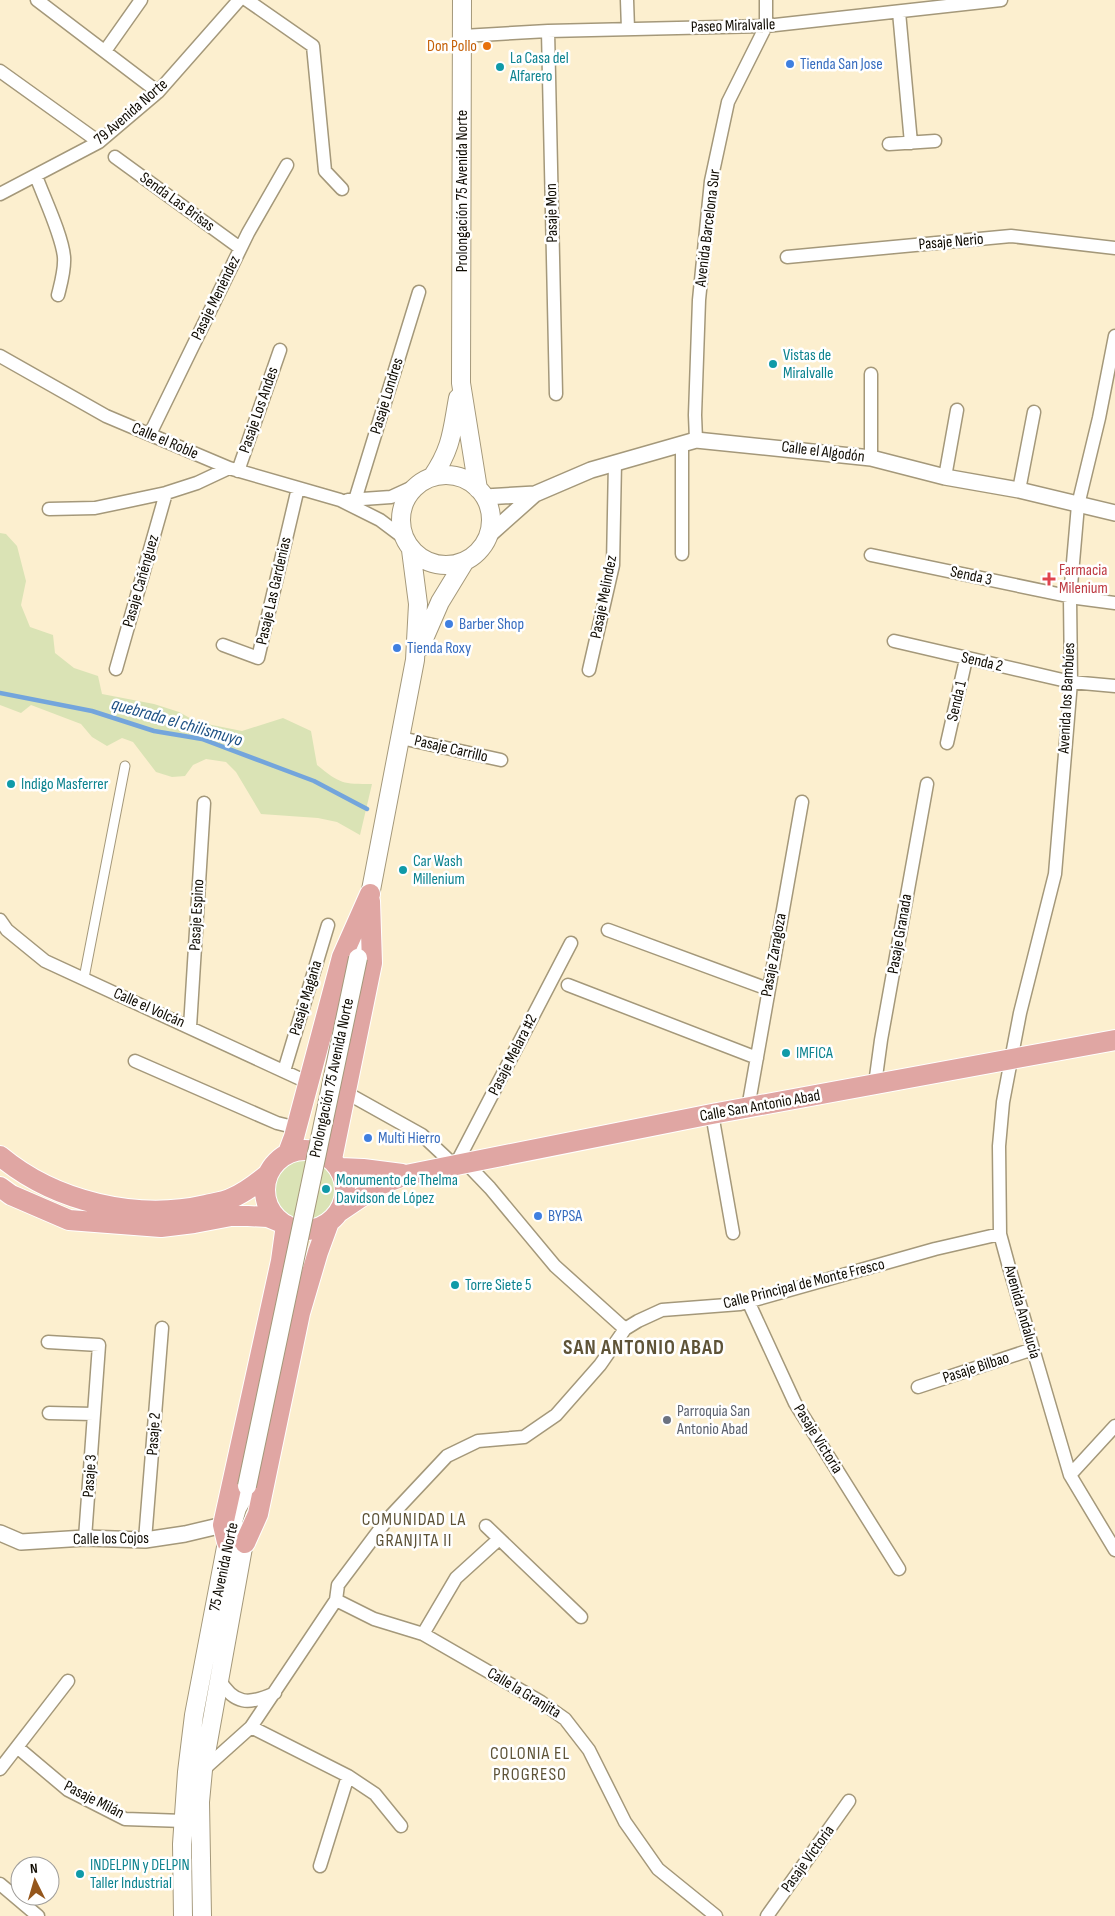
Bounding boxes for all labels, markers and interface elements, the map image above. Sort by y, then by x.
street label: Paseo Miralvalle [690,15,776,37]
place label: Don Pollo [427,37,477,56]
marker: Don Pollo [481,40,493,52]
place label: La Casa del Alfarero [509,49,569,86]
place label: Tienda San Jose [800,55,883,74]
marker: Tienda San Jose [784,58,796,70]
marker: La Casa del Alfarero [494,61,506,73]
street label: 79 Avenida Norte [90,75,172,149]
street label: Prolongación 75 Avenida Norte [453,110,472,272]
street label: Senda Las Brisas [136,168,218,236]
street label: Avenida Barcelona Sur [691,168,725,289]
street label: Pasaje Mon [542,183,562,243]
street label: Pasaje Nerio [918,230,984,254]
street label: Pasaje Menéndez [187,253,245,343]
place label: Vistas de Miralvalle [783,346,833,383]
street label: Pasaje Londres [366,355,408,436]
marker: Vistas de Miralvalle [767,358,779,370]
street label: Pasaje Los Andes [235,364,283,456]
street label: Calle el Roble [129,418,201,464]
street label: Calle el Algodón [780,437,866,467]
street label: Pasaje Cañénguez [119,532,163,629]
street label: Pasaje Las Gardenias [252,535,296,647]
street label: Pasaje Melindez [587,554,621,640]
place label: Farmacia Milenium [1059,561,1108,598]
street label: Senda 3 [948,562,994,590]
marker: Farmacia Milenium [1043,573,1055,585]
place label: Barber Shop [459,615,524,634]
marker: Barber Shop [443,618,455,630]
place label: Tienda Roxy [407,639,471,658]
marker: Tienda Roxy [391,642,403,654]
street label: Avenida los Bambúes [1055,642,1079,755]
street label: Senda 2 [959,648,1005,676]
street label: Senda 1 [943,678,971,723]
water label: quebrada el chilismuyo [109,693,246,751]
street label: Pasaje Carrillo [412,731,490,767]
place label: Indigo Masferrer [21,775,109,794]
marker: Indigo Masferrer [5,778,17,790]
place label: Car Wash Millenium [413,852,465,889]
marker: Car Wash Millenium [397,864,409,876]
street label: Pasaje Espino [186,879,208,951]
street label: Pasaje Granada [884,893,916,975]
street label: Pasaje Zaragoza [757,912,791,998]
street label: Pasaje Magaña [286,958,326,1038]
street label: Calle el Volcán [110,984,188,1032]
street label: Prolongación 75 Avenida Norte [306,997,358,1159]
street label: Pasaje Melara #2 [484,1011,542,1099]
place label: IMFICA [796,1044,833,1063]
marker: IMFICA [780,1047,792,1059]
street label: Calle San Antonio Abad [698,1086,822,1126]
place label: Multi Hierro [378,1129,441,1148]
marker: Multi Hierro [362,1132,374,1144]
place label: Monumento de Thelma Davidson de López [336,1171,458,1208]
marker: Monumento de Thelma Davidson de López [320,1183,332,1195]
place label: BYPSA [548,1207,582,1226]
marker: BYPSA [532,1210,544,1222]
street label: Calle Principal de Monte Fresco [721,1255,887,1313]
street label: Avenida Andalucía [999,1262,1044,1361]
place label: Torre Siete 5 [465,1276,531,1295]
marker: Torre Siete 5 [449,1279,461,1291]
district label: SAN ANTONIO ABAD [563,1335,725,1360]
street label: Pasaje Bilbao [940,1348,1012,1388]
street label: Pasaje Victoria [789,1401,847,1477]
place label: Parroquia San Antonio Abad [676,1402,750,1439]
street label: Pasaje 2 [143,1412,165,1456]
marker: Parroquia San Antonio Abad [661,1414,673,1426]
street label: Pasaje 3 [79,1454,101,1498]
district label: COMUNIDAD LA GRANJITA II [362,1509,466,1551]
street label: 75 Avenida Norte [205,1521,243,1613]
street label: Calle los Cojos [73,1529,149,1549]
street label: Calle la Granjita [484,1664,564,1722]
district label: COLONIA EL PROGRESO [490,1743,570,1785]
street label: Pasaje Milán [61,1777,127,1823]
street label: Pasaje Victoria [777,1822,839,1896]
north arrow [10,1856,60,1906]
place label: INDELPIN y DELPIN Taller Industrial [90,1856,190,1893]
text: N [29,1860,38,1877]
marker: INDELPIN y DELPIN Taller Industrial [74,1868,86,1880]

